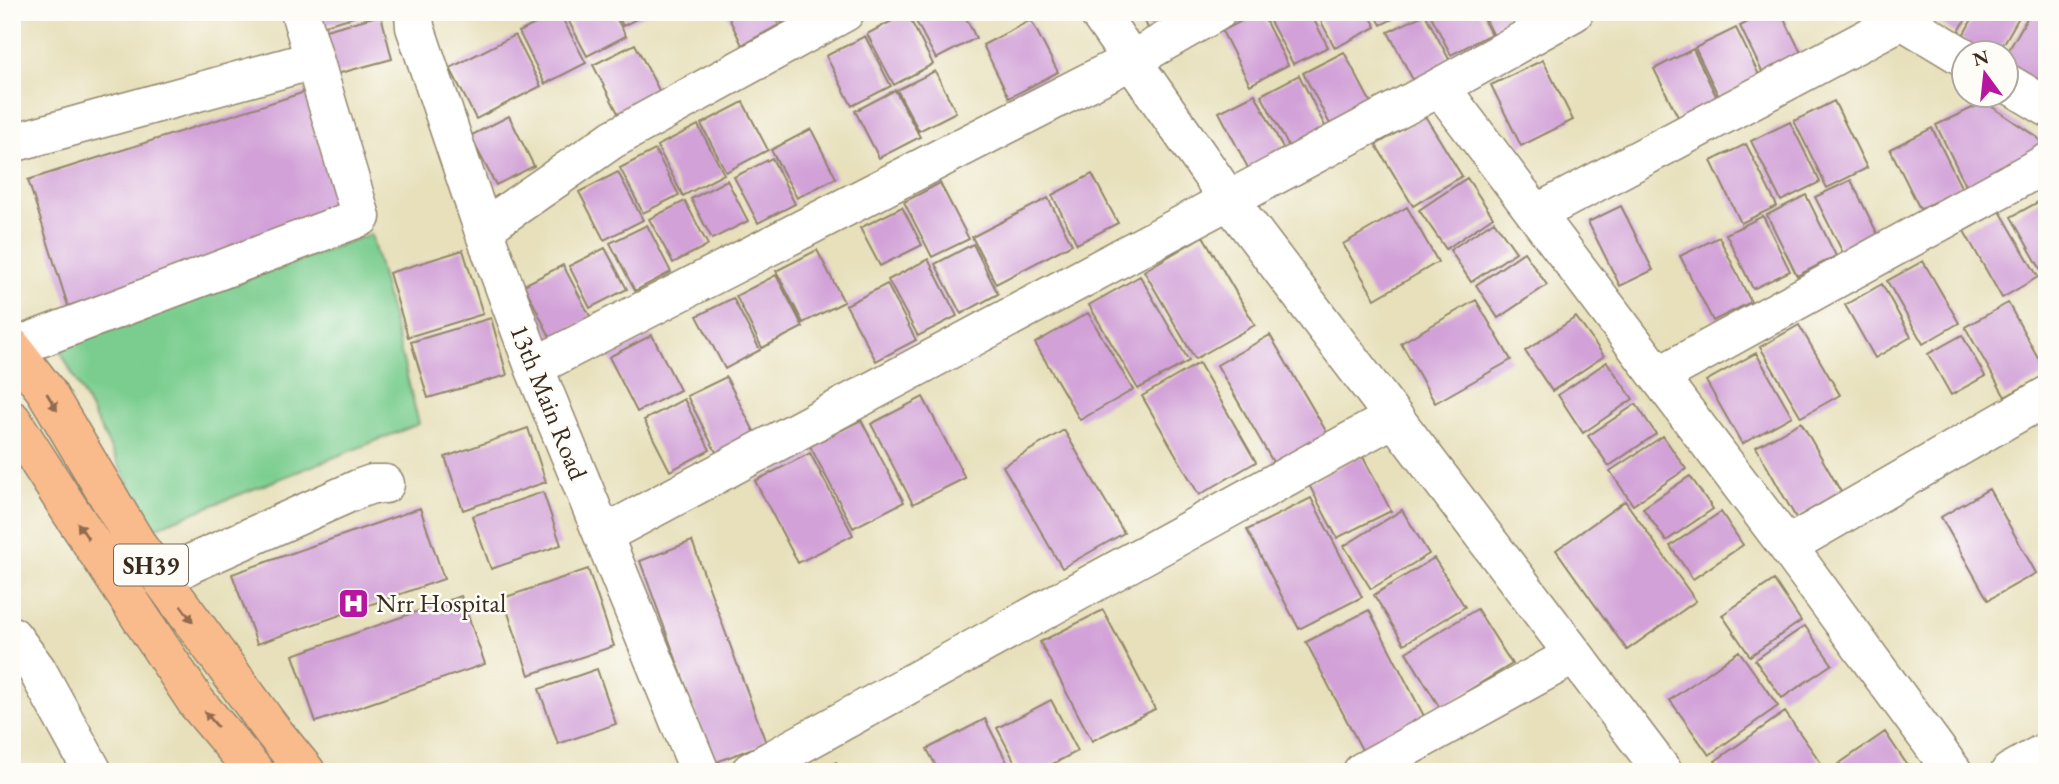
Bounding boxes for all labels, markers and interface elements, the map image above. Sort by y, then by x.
north arrow [1951,38,2021,108]
text: N [1970,44,1992,72]
street label: 13th Main Road [502,319,596,486]
one-way arrow [46,392,58,412]
one-way arrow [76,522,90,540]
road number: SH39 [114,544,188,586]
hospital icon: Nrr Hospital [336,586,370,620]
place label: Nrr Hospital [376,586,506,620]
one-way arrow [180,605,195,623]
one-way arrow [204,711,219,728]

